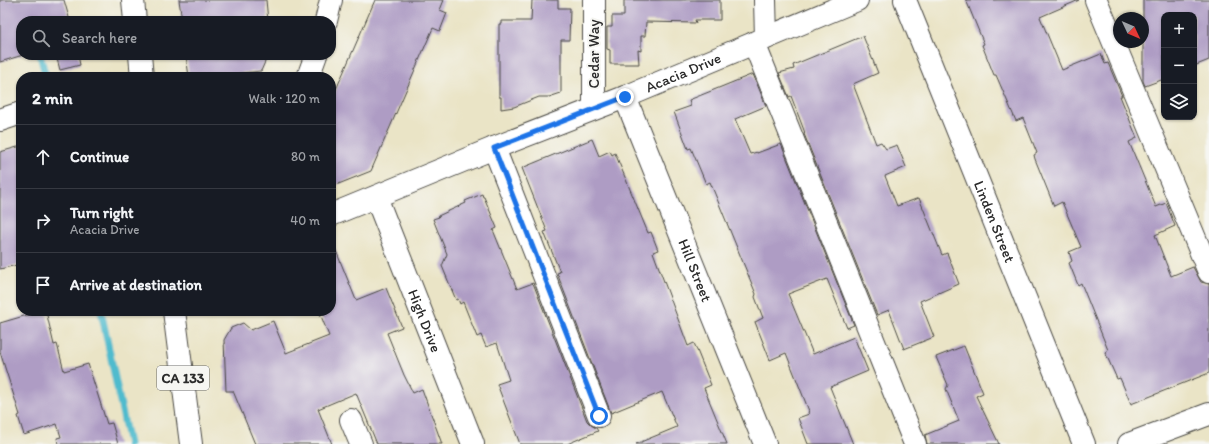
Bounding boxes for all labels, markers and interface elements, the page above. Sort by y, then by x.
north arrow [1113,12,1149,48]
map controls [1161,12,1197,120]
button: + [1161,12,1197,48]
search box [16,16,336,60]
street label: Cedar Way [585,19,603,89]
icon: search [30,27,52,49]
text: Search here [62,29,137,47]
button: − [1161,48,1197,84]
street label: Acacia Drive [643,49,724,96]
button: layers [1161,84,1197,120]
text: 2 min [32,88,72,108]
route end [616,88,634,106]
text: Walk · 120 m [249,91,320,106]
icon: ahead [32,146,54,168]
text: Continue [70,148,129,166]
text: 80 m [291,149,320,164]
street label: Linden Street [970,178,1019,266]
text: Turn right [70,204,134,222]
icon: right [32,210,54,232]
text: 40 m [290,213,320,228]
text: Acacia Drive [70,222,139,237]
street label: Hill Street [674,236,716,305]
icon: arrive [32,274,54,296]
text: Arrive at destination [70,276,202,294]
street label: High Drive [404,287,445,355]
road number: CA 133 [157,366,209,390]
route start [590,407,608,425]

